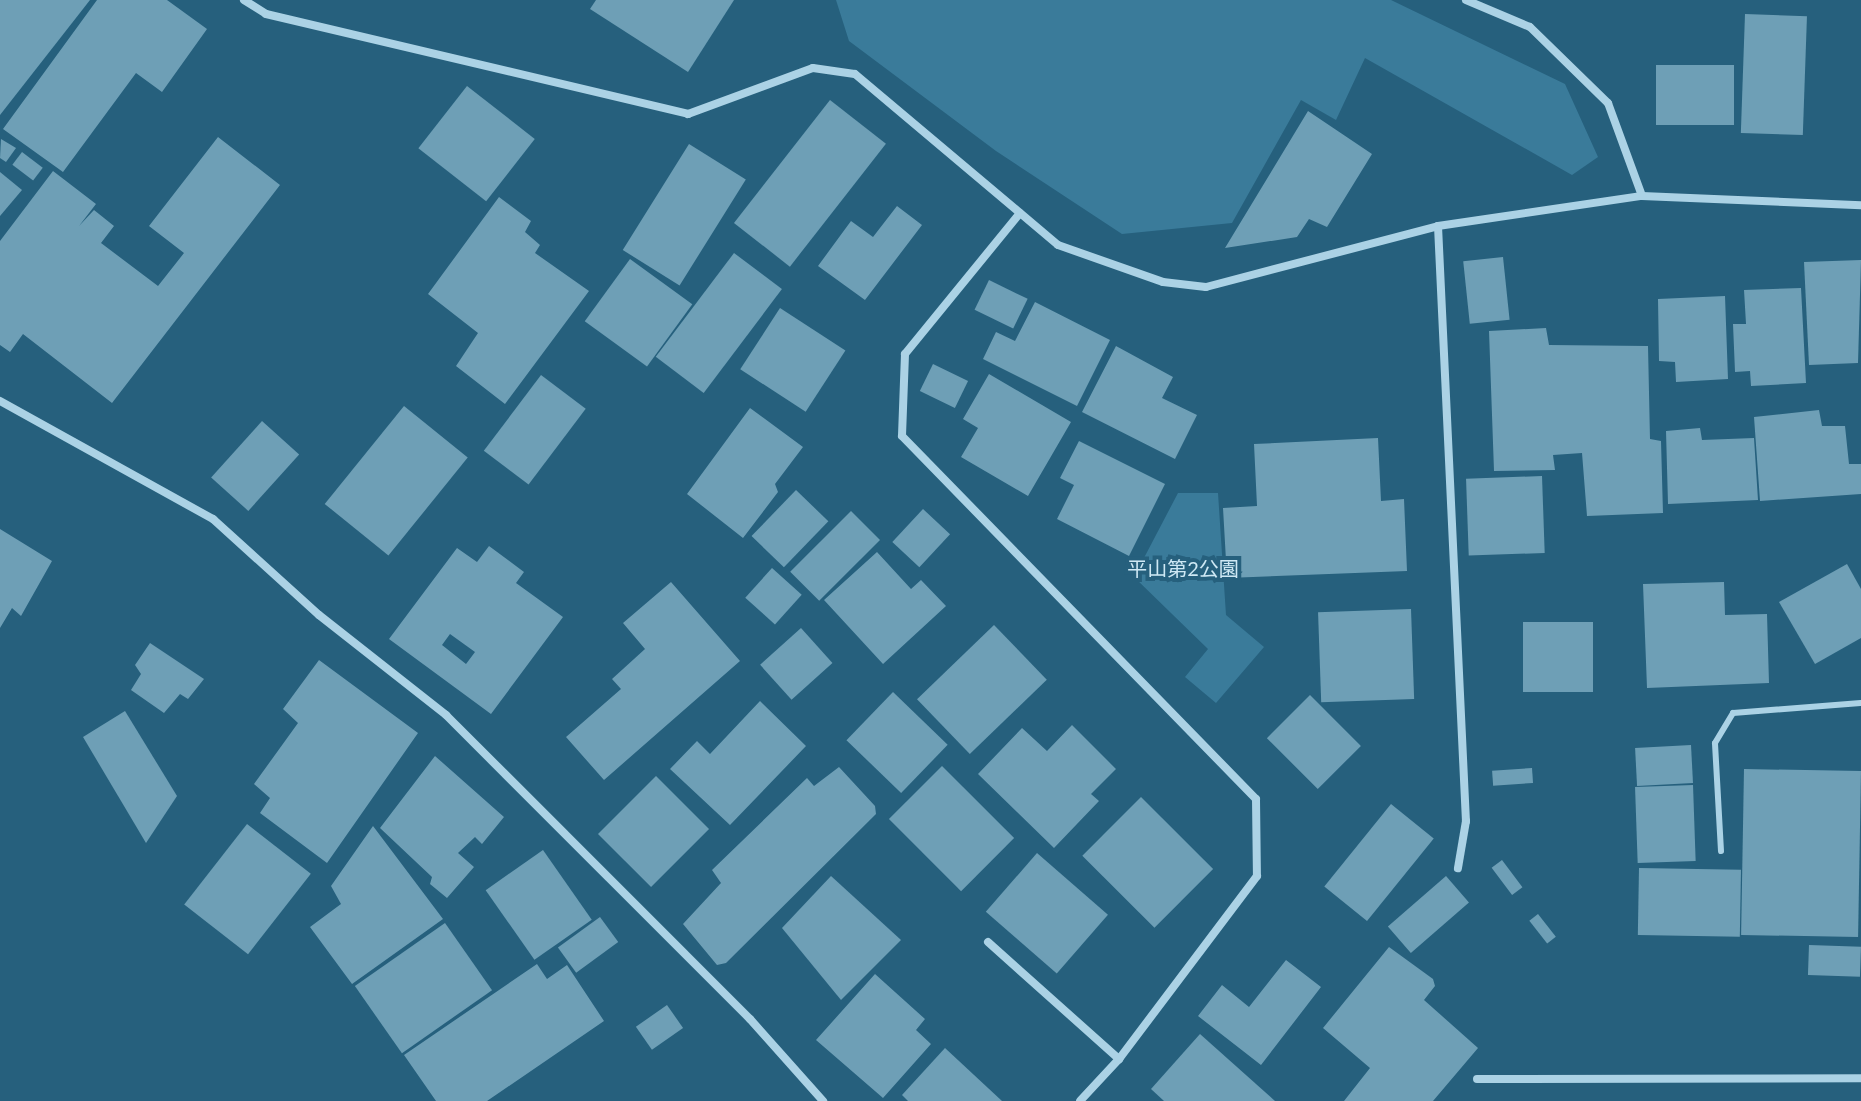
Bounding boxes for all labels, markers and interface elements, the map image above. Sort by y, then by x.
park label: 平山第2公園 [1127,556,1239,580]

